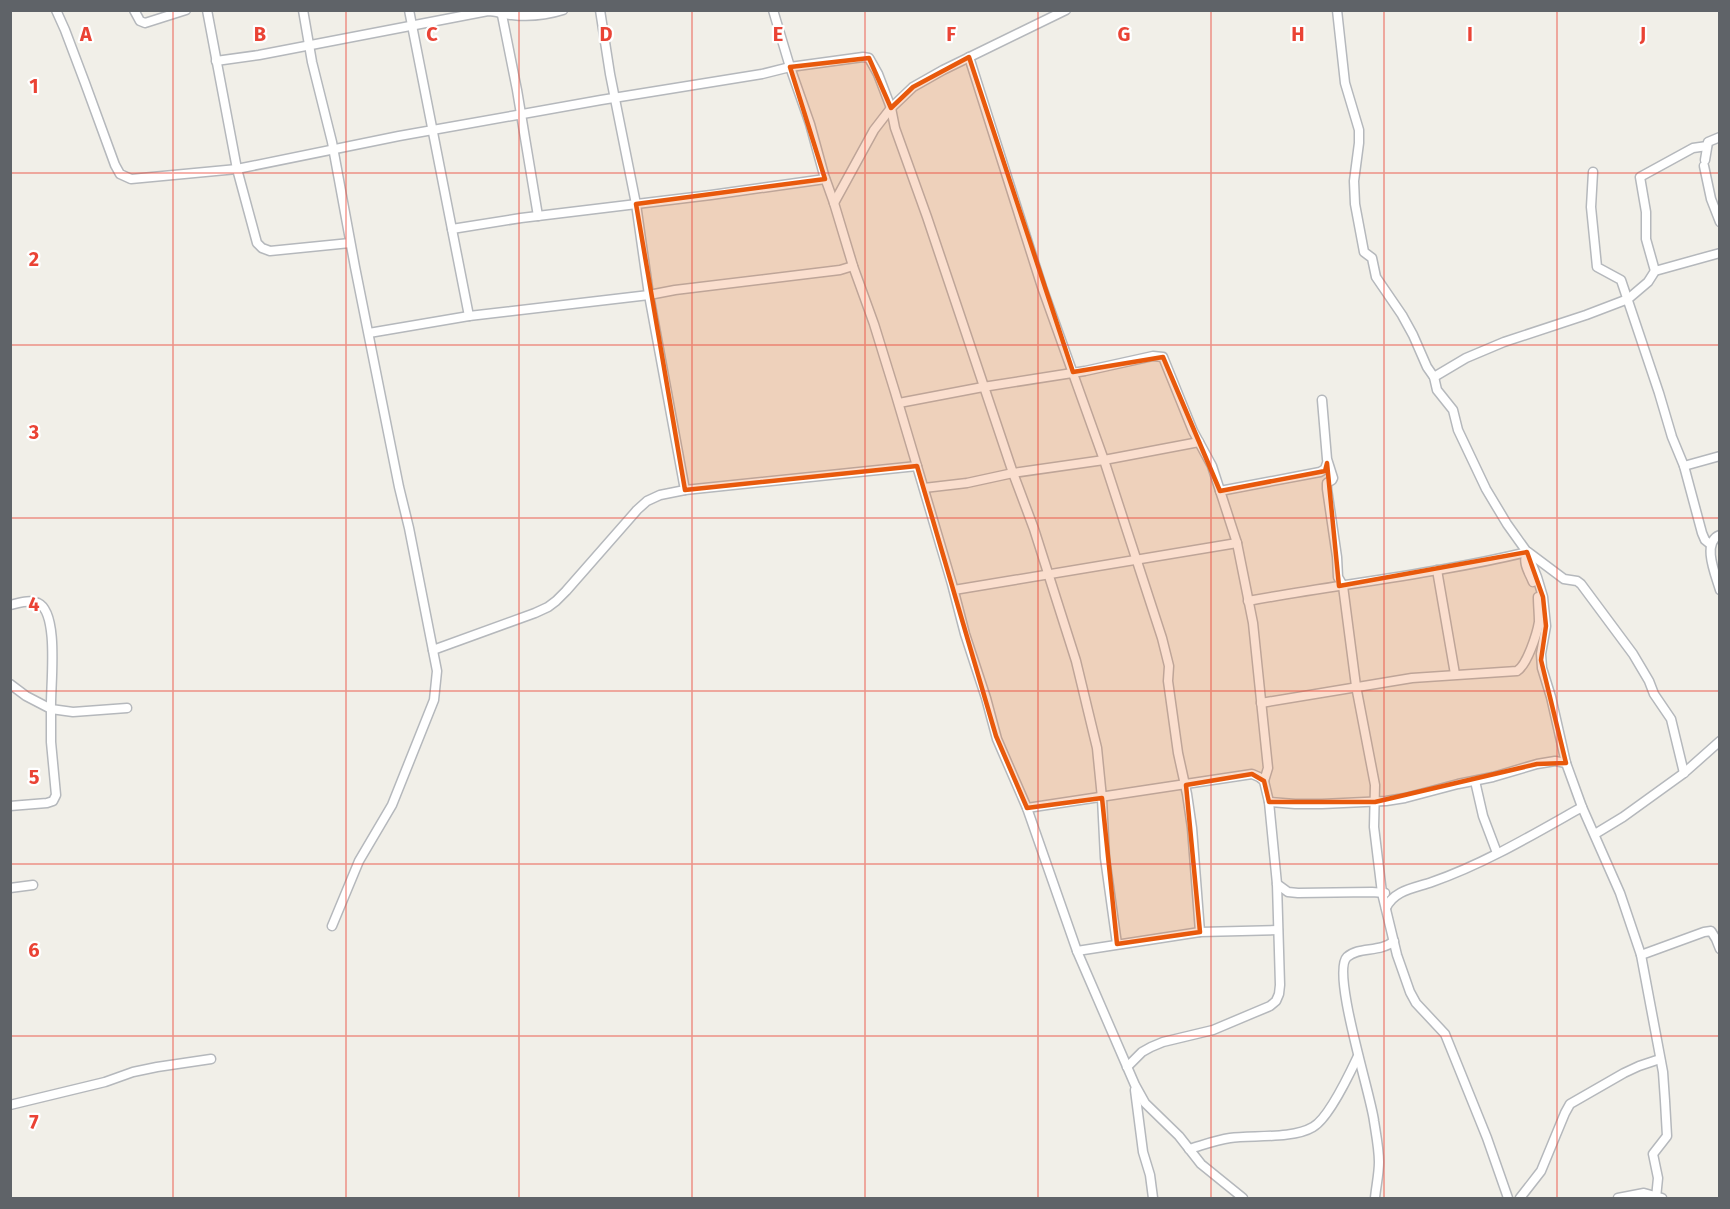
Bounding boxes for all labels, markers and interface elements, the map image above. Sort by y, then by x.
text: A [79,22,93,46]
text: B [254,22,266,46]
text: C [426,22,438,46]
text: D [599,22,613,46]
text: E [773,22,783,46]
text: F [946,22,956,46]
text: G [1118,22,1130,46]
text: H [1291,22,1305,46]
text: I [1467,22,1473,46]
text: J [1639,22,1646,46]
text: 1 [29,74,39,98]
text: 2 [29,247,39,271]
text: 3 [28,420,39,444]
text: 4 [28,592,40,616]
text: 5 [29,765,40,789]
text: 6 [28,938,40,962]
text: 7 [29,1110,39,1134]

